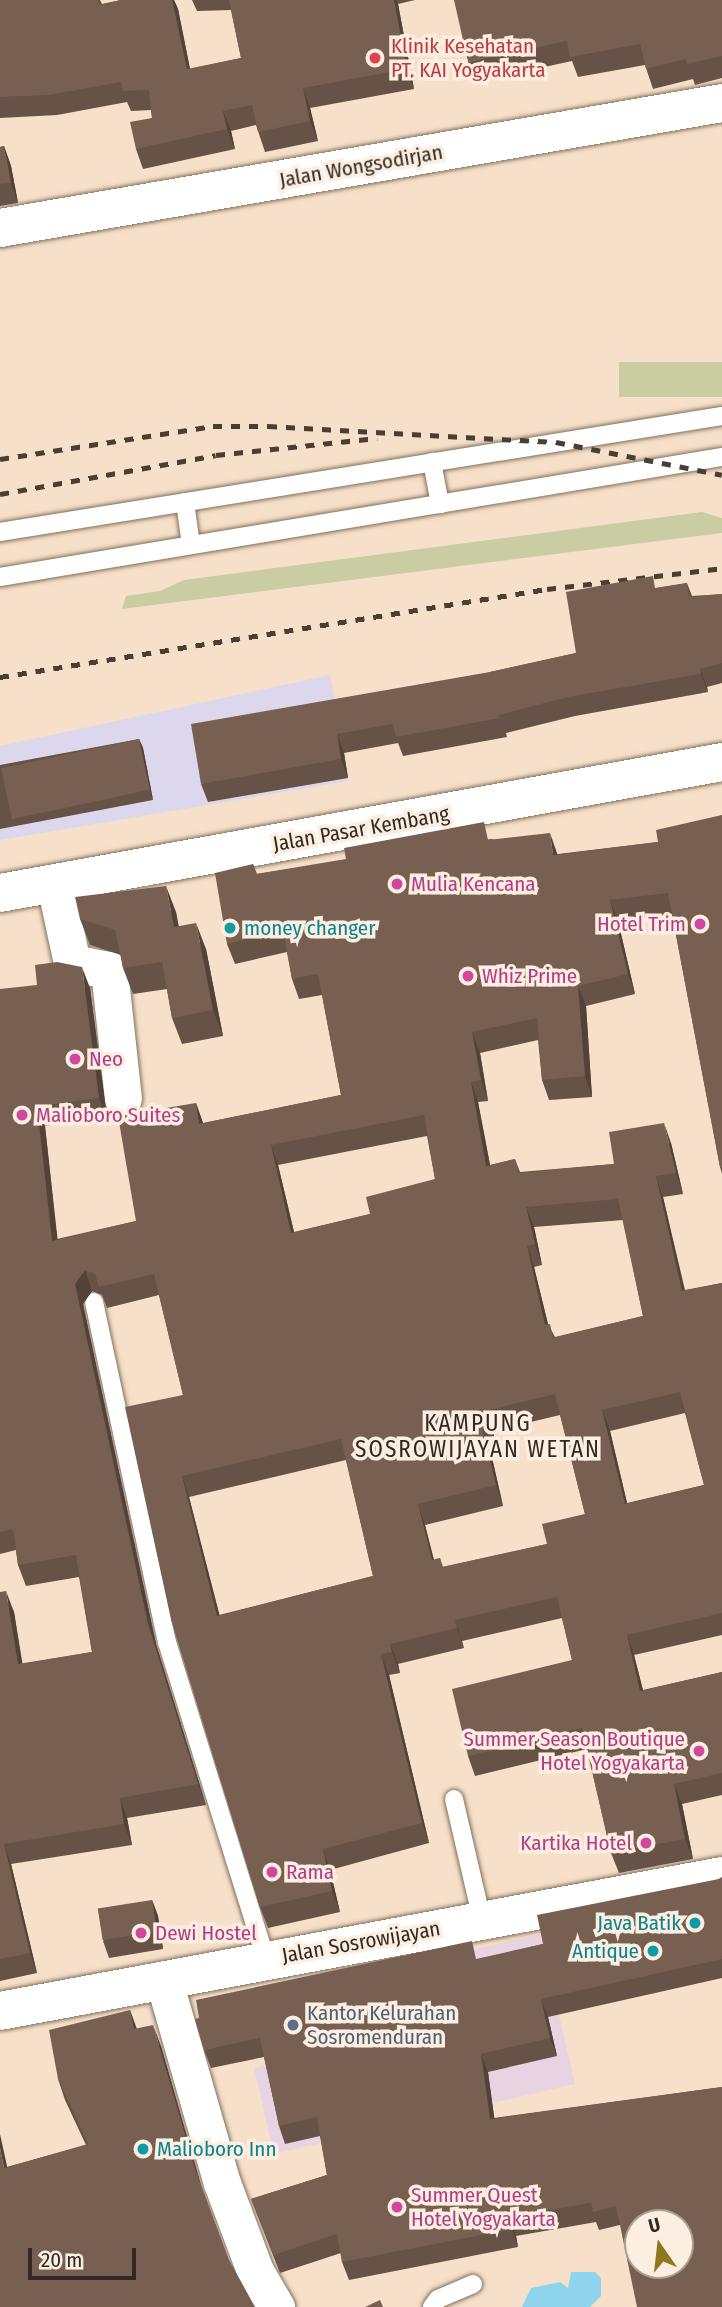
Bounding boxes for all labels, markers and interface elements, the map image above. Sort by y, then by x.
place label: Klinik Kesehatan PT. KAI Yogyakarta [391,33,546,83]
marker: Klinik Kesehatan PT. KAI Yogyakarta [365,48,385,68]
street label: Jalan Wongsodirjan [277,139,445,193]
street label: Jalan Pasar Kembang [271,801,451,857]
place label: Mulia Kencana [411,871,536,897]
marker: Mulia Kencana [389,876,405,892]
place label: Hotel Trim [597,911,686,937]
place label: money changer [244,915,376,941]
marker: Hotel Trim [692,916,708,932]
marker: money changer [222,920,238,936]
place label: Whiz Prime [482,963,577,989]
marker: Whiz Prime [460,968,476,984]
place label: Neo [89,1046,123,1072]
marker: Neo [67,1051,83,1067]
place label: Malioboro Suites [36,1102,180,1128]
marker: Malioboro Suites [14,1107,30,1123]
district label: KAMPUNG SOSROWIJAYAN WETAN [357,1409,599,1463]
place label: Summer Season Boutique Hotel Yogyakarta [464,1726,685,1776]
marker: Summer Season Boutique Hotel Yogyakarta [691,1743,707,1759]
place label: Kartika Hotel [520,1830,632,1856]
marker: Kartika Hotel [638,1835,654,1851]
place label: Rama [286,1859,334,1885]
marker: Rama [264,1864,280,1880]
place label: Java Batik [597,1910,681,1936]
marker: Java Batik [687,1915,703,1931]
street label: Jalan Sosrowijayan [280,1916,442,1968]
place label: Dewi Hostel [155,1920,257,1946]
marker: Dewi Hostel [133,1925,149,1941]
place label: Antique [572,1938,639,1964]
marker: Antique [645,1943,661,1959]
place label: Kantor Kelurahan Sosromenduran [307,2000,456,2050]
marker: Kantor Kelurahan Sosromenduran [285,2017,301,2033]
place label: Malioboro Inn [157,2136,276,2162]
marker: Malioboro Inn [135,2141,151,2157]
place label: Summer Quest Hotel Yogyakarta [411,2182,556,2232]
marker: Summer Quest Hotel Yogyakarta [389,2199,405,2215]
north arrow [624,2209,694,2279]
text: U [646,2213,662,2238]
scale bar [32,2234,140,2278]
text: 20 m [41,2247,82,2273]

